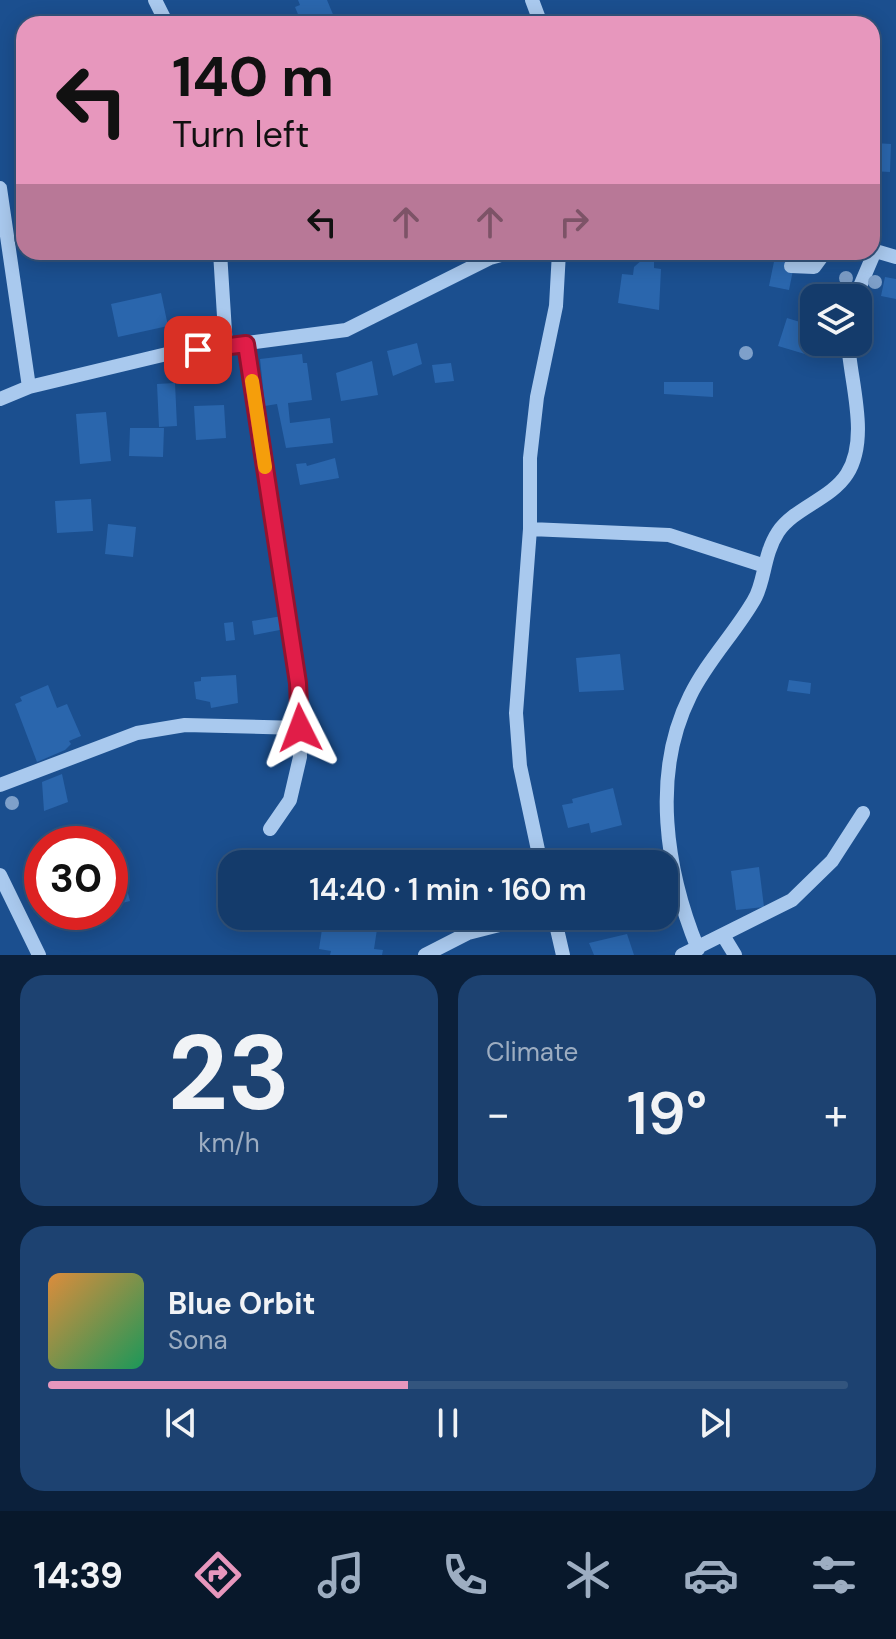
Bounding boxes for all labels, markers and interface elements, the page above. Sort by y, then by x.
text: 140 m [172,40,334,113]
icon: left [40,48,144,152]
text: Turn left [172,111,309,158]
icon: left [300,200,344,244]
icon: ahead [384,200,428,244]
icon: ahead [468,200,512,244]
icon: right [552,200,596,244]
map controls [800,284,872,356]
button: layers [800,284,872,356]
pin [164,316,232,384]
icon: arrive [176,328,220,372]
position arrow [258,686,342,770]
speed limit sign: 30 [24,826,128,930]
text: 14:40 · 1 min · 160 m [309,870,587,909]
text: 23 [168,1006,290,1141]
text: Climate [486,1035,578,1069]
text: 19° [627,1074,707,1153]
text: − [486,1085,510,1143]
text: + [824,1085,848,1143]
text: km/h [198,1126,260,1160]
text: Blue Orbit [168,1284,315,1323]
text: Sona [168,1323,228,1357]
icon: previous [159,1401,203,1445]
icon: pause [426,1401,470,1445]
icon: next [693,1401,737,1445]
icon: directions [190,1547,246,1603]
icon: music [313,1547,369,1603]
icon: phone [437,1547,493,1603]
icon: climate [560,1547,616,1603]
icon: car [683,1547,739,1603]
icon: filters [806,1547,862,1603]
text: 14:39 [34,1552,123,1599]

